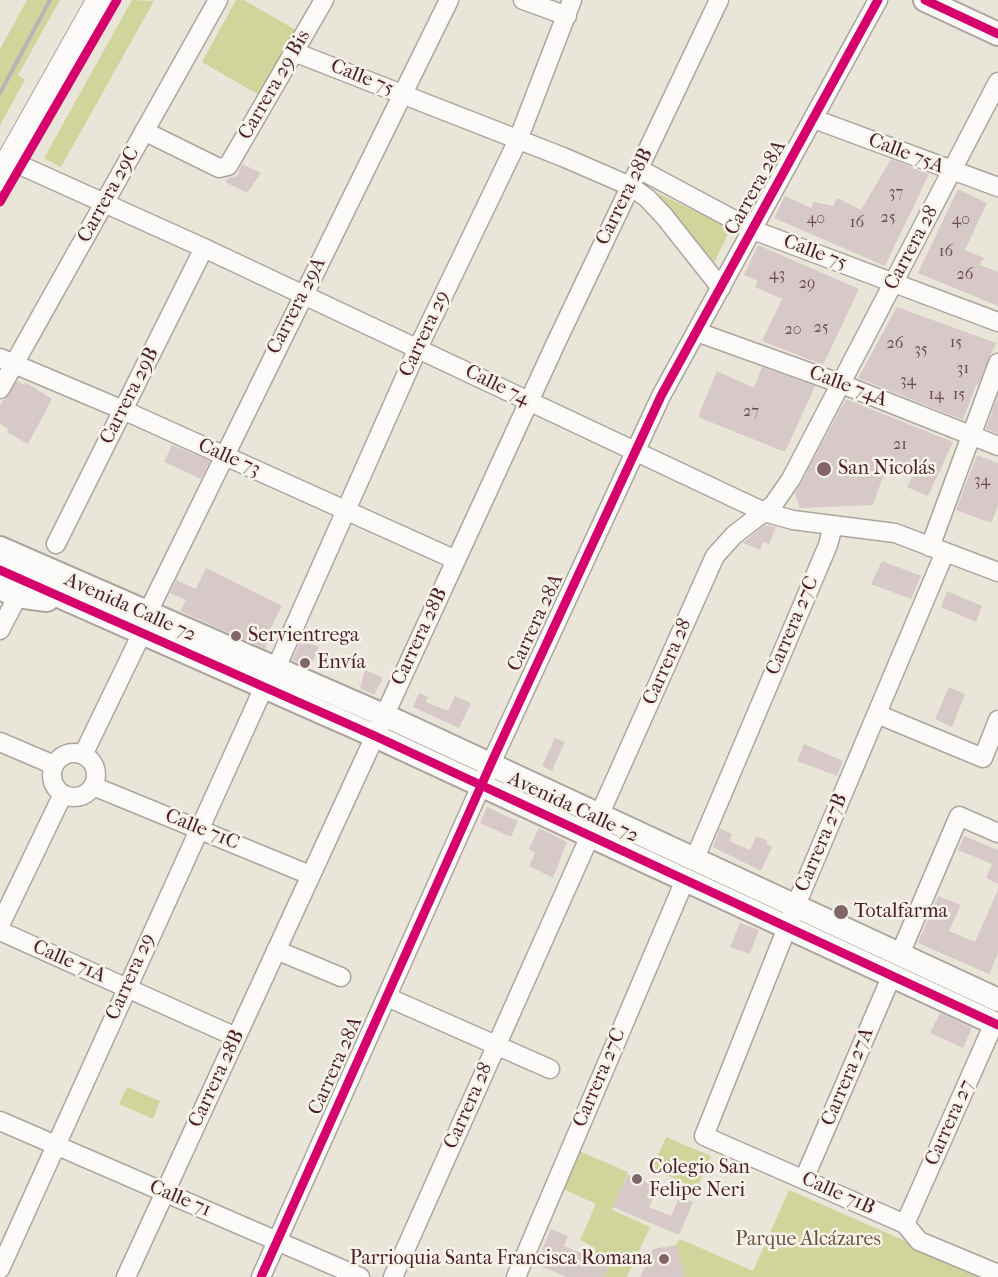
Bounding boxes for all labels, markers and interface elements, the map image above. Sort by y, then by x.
street label: Carrera 29 Bis [234,26,316,144]
street label: Calle 75 [327,54,397,102]
street label: Calle 75A [865,129,947,179]
street label: Carrera 28A [720,136,792,240]
street label: Carrera 29C [73,143,145,247]
street label: Carrera 28B [591,145,659,249]
house number: 37 [889,183,903,203]
street label: Carrera 28 [880,202,944,294]
house number: 25 [880,208,896,228]
house number: 40 [807,209,825,229]
house number: 40 [952,210,970,230]
house number: 16 [850,213,864,233]
street label: Calle 75 [780,230,850,276]
house number: 16 [939,242,953,262]
street label: Carrera 29A [262,254,332,358]
house number: 43 [769,265,785,285]
house number: 26 [957,265,973,285]
house number: 29 [799,274,815,294]
street label: Carrera 29 [395,287,455,381]
house number: 25 [813,318,829,338]
house number: 20 [784,320,802,340]
house number: 15 [950,333,962,353]
house number: 26 [887,334,903,354]
house number: 35 [914,340,928,360]
street label: Carrera 29B [95,344,165,448]
house number: 31 [957,359,969,379]
street label: Calle 74 [461,360,533,412]
street label: Calle 74A [806,361,890,413]
house number: 34 [900,371,916,391]
house number: 14 [928,385,944,405]
house number: 15 [953,385,965,405]
house number: 27 [743,402,759,422]
street label: Calle 73 [194,434,264,482]
house number: 21 [893,435,907,455]
place label: San Nicolás [838,457,935,481]
marker: San Nicolás [815,460,833,478]
house number: 34 [974,471,990,491]
street label: Avenida Calle 72 [60,568,200,648]
street label: Carrera 28A [503,570,569,676]
street label: Carrera 27C [761,573,825,679]
street label: Carrera 28B [387,584,453,690]
street label: Carrera 28 [638,615,698,709]
place label: Servientrega [248,624,359,648]
marker: Servientrega [229,629,243,643]
place label: Envía [317,651,366,675]
marker: Envía [298,656,312,670]
street label: Avenida Calle 72 [504,767,642,849]
street label: Carrera 27B [791,790,853,896]
street label: Calle 71C [161,804,243,856]
place label: Totalfarma [854,900,948,924]
marker: Totalfarma [832,903,850,921]
street label: Carrera 29 [101,930,161,1024]
street label: Calle 71A [29,935,109,989]
street label: Carrera 28A [304,1013,368,1119]
street label: Carrera 27A [817,1024,879,1130]
street label: Carrera 27C [568,1025,632,1131]
street label: Carrera 28B [184,1026,250,1132]
street label: Carrera 28 [439,1059,499,1153]
street label: Carrera 27 [920,1076,980,1170]
place label: Colegio San Felipe Neri [649,1156,750,1203]
street label: Calle 71B [798,1167,878,1221]
marker: Colegio San Felipe Neri [630,1172,644,1186]
street label: Calle 71 [146,1175,214,1223]
park label: Parque Alcázares [735,1228,881,1252]
place label: Parrioquia Santa Francisca Romana [350,1247,652,1271]
marker: Parrioquia Santa Francisca Romana [657,1252,671,1266]

